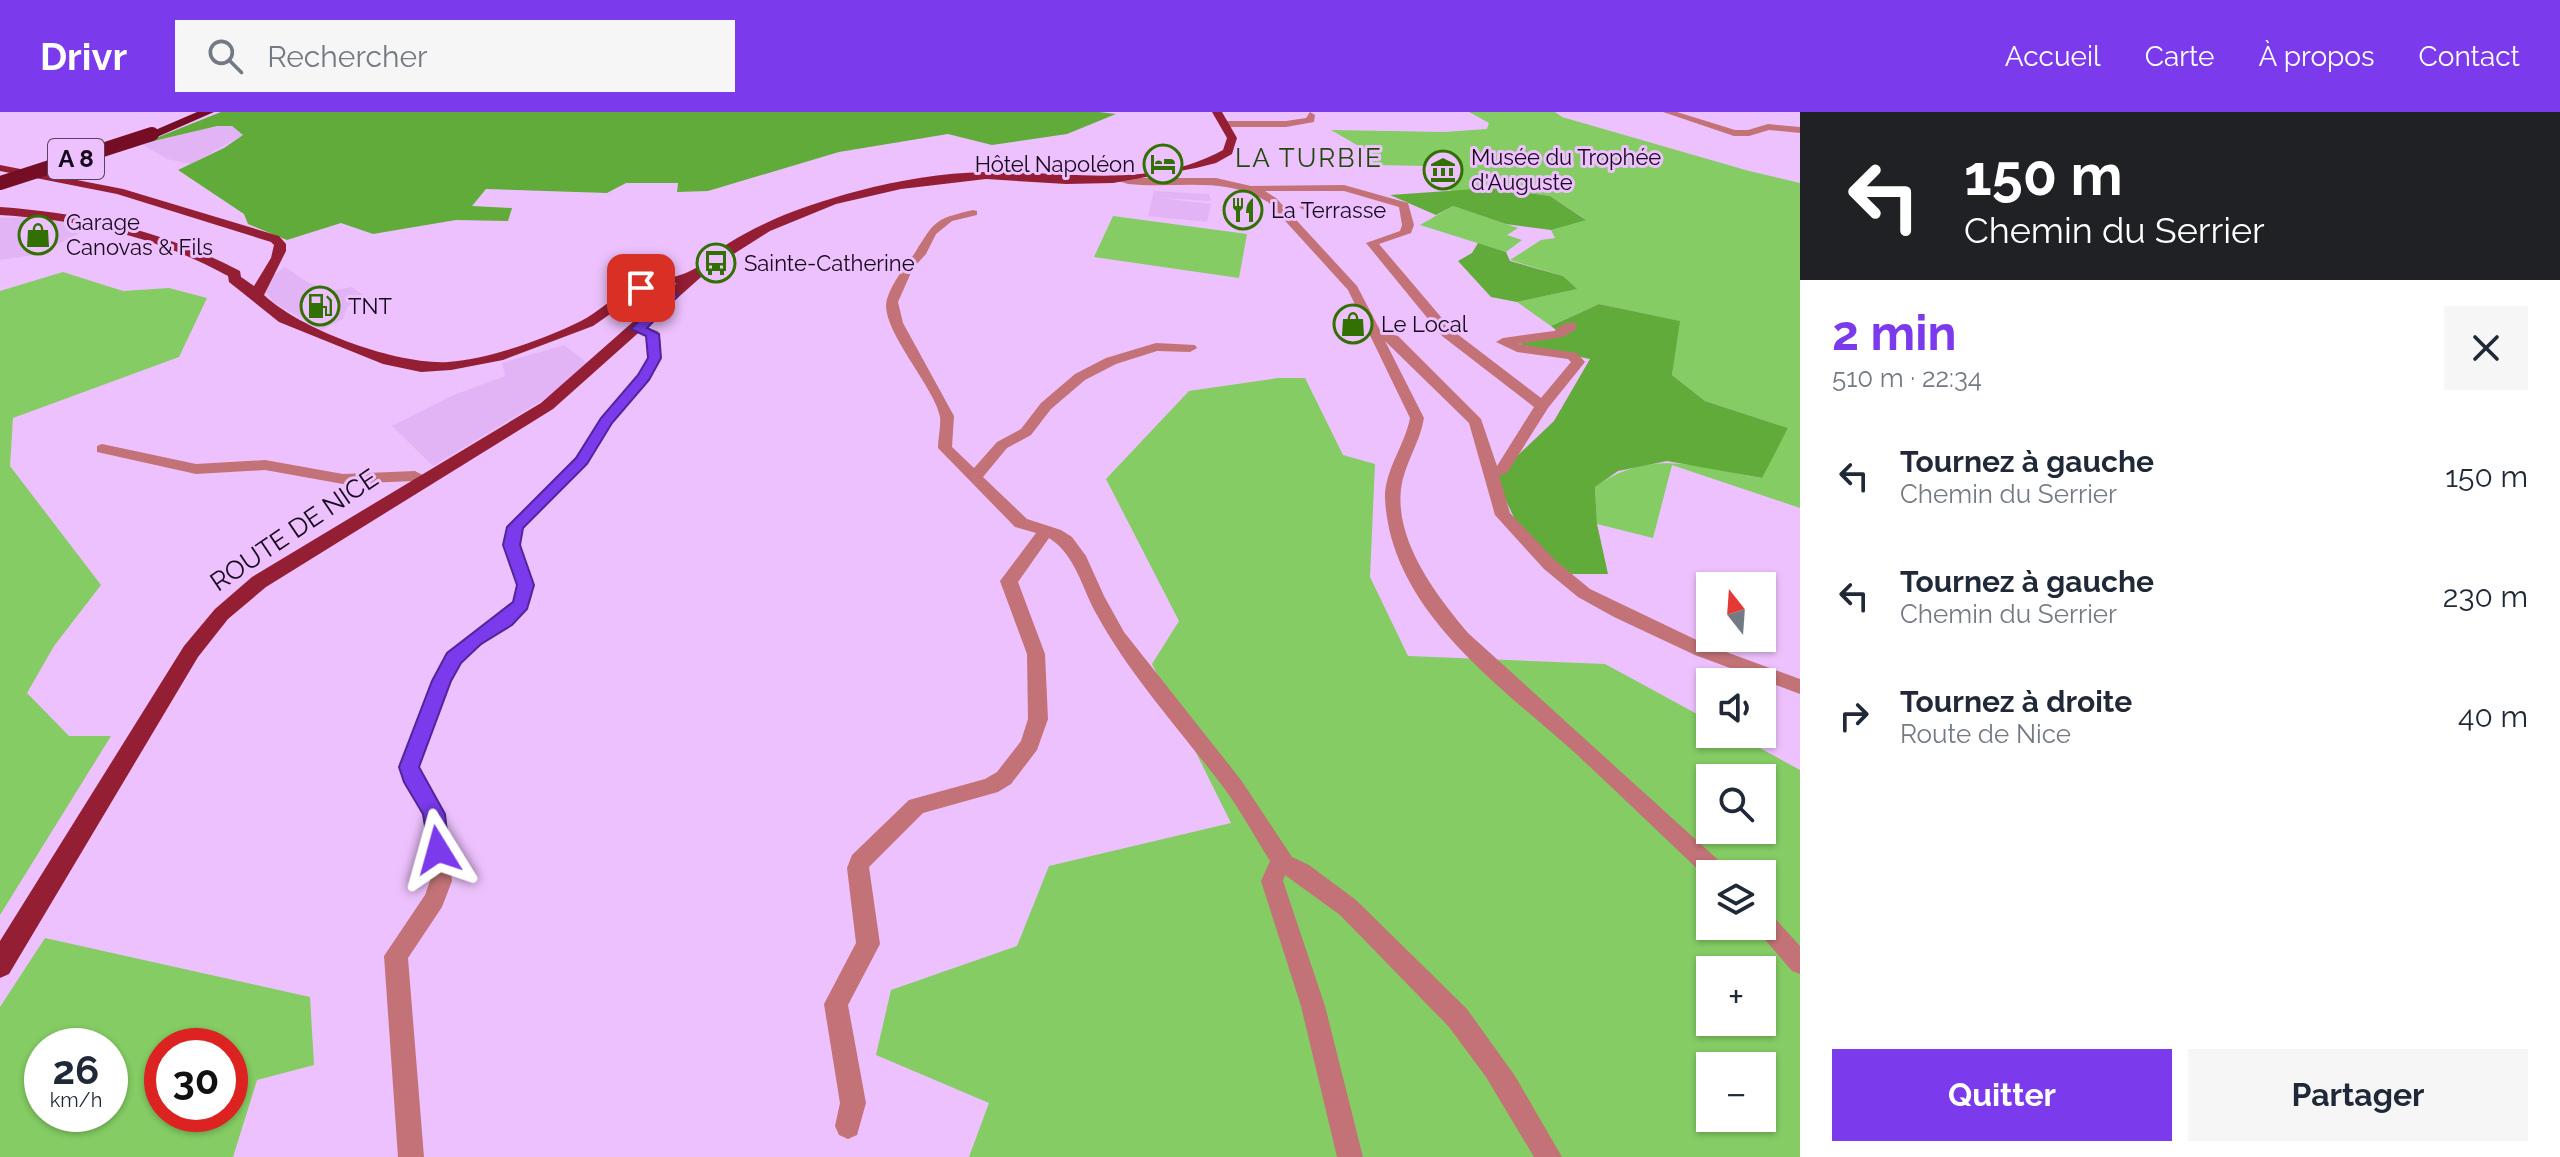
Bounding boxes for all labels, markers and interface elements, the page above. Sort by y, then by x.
search box [175,20,735,92]
text: Drivr [40,34,127,79]
icon: search [203,34,247,78]
text: Rechercher [267,39,428,74]
text: Accueil [2005,40,2101,73]
text: Carte [2145,40,2215,73]
text: À propos [2259,40,2375,73]
text: Contact [2419,40,2520,73]
road number: A 8 [48,139,104,179]
text: 150 m [1964,142,2123,208]
hotel icon: Hôtel Napoléon [1142,143,1184,185]
district label: LA TURBIE [1235,143,1383,173]
place label: Musée du Trophée d'Auguste [1471,144,1661,195]
icon: left [1832,144,1936,248]
museum icon: Musée du Trophée d'Auguste [1422,149,1464,191]
place label: Hôtel Napoléon [975,151,1135,177]
restaurant icon: La Terrasse [1222,189,1264,231]
place label: La Terrasse [1271,197,1386,223]
place label: Garage Canovas & Fils [66,209,213,260]
text: Chemin du Serrier [1964,209,2265,251]
shop icon: Garage Canovas & Fils [17,214,59,256]
bus stop icon: Sainte-Catherine [695,242,737,284]
place label: Sainte-Catherine [744,250,915,276]
pin [607,254,675,322]
icon: arrive [619,266,663,310]
fuel station icon: TNT [299,285,341,327]
place label: TNT [348,293,392,319]
shop icon: Le Local [1332,303,1374,345]
text: 2 min [1832,305,1957,361]
button: close [2444,306,2528,390]
place label: Le Local [1381,311,1468,337]
text: 510 m · 22:34 [1832,363,1982,393]
text: Tournez à gauche [1900,444,2154,479]
icon: left [1832,454,1876,498]
text: 150 m [2445,459,2528,494]
street label: ROUTE DE NICE [204,463,384,597]
text: Chemin du Serrier [1900,479,2117,509]
text: Tournez à gauche [1900,564,2154,599]
north arrow [1696,572,1776,652]
map controls [1696,572,1776,1132]
icon: left [1832,574,1876,618]
text: 230 m [2443,579,2528,614]
text: Chemin du Serrier [1900,599,2117,629]
button: sound [1696,668,1776,748]
text: Tournez à droite [1900,684,2132,719]
icon: right [1832,694,1876,738]
text: 40 m [2458,699,2528,734]
text: Route de Nice [1900,719,2071,749]
button: search [1696,764,1776,844]
position arrow [396,808,480,892]
button: layers [1696,860,1776,940]
button: + [1696,956,1776,1036]
speed limit sign: 30 [144,1028,248,1132]
text: 26 [53,1046,99,1093]
button: Quitter [1832,1049,2172,1141]
button: Partager [2188,1049,2528,1141]
button: − [1696,1052,1776,1132]
text: km/h [50,1088,102,1112]

